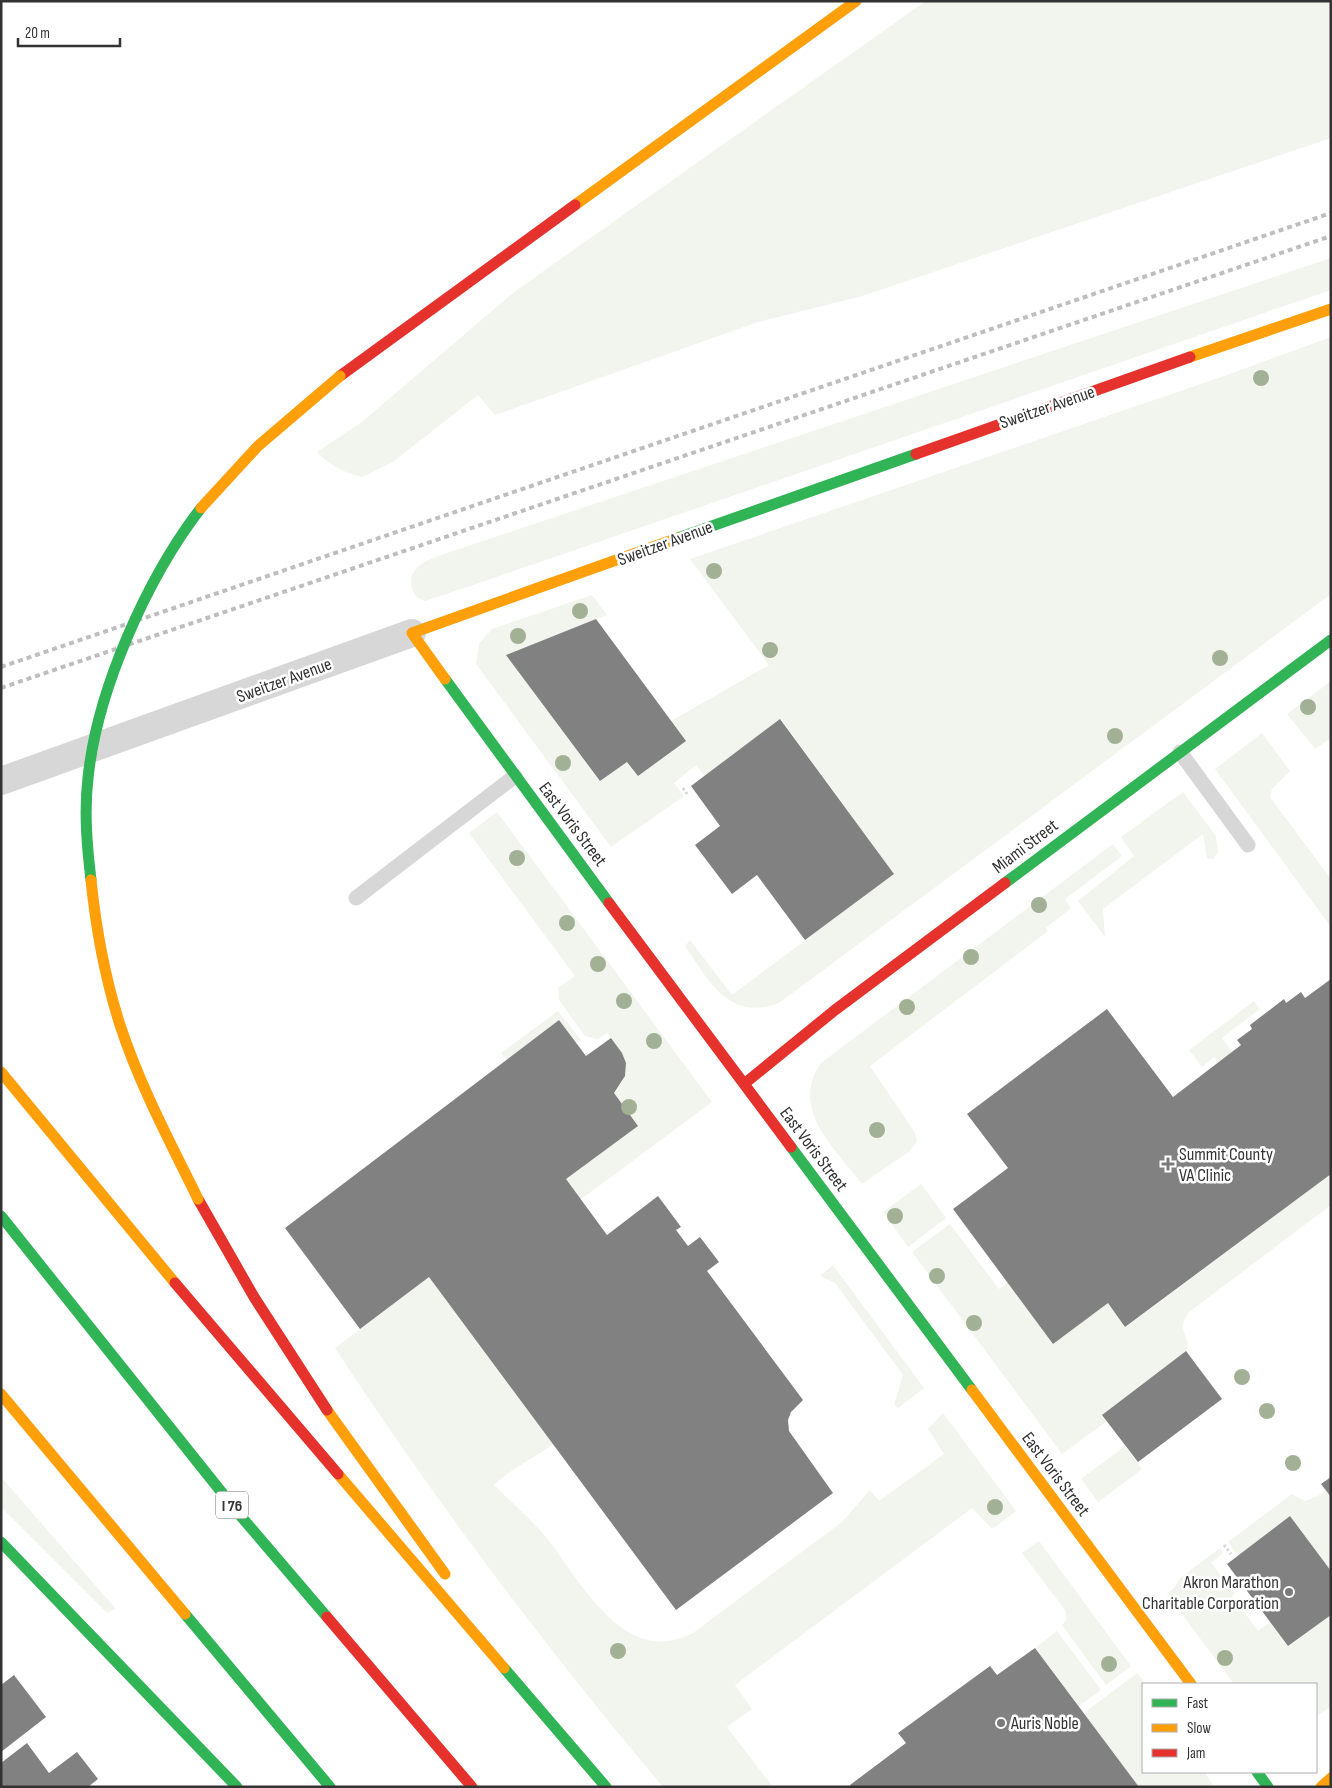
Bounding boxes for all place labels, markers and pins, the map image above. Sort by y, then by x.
place label: Summit County VA Clinic [1179,1144,1273,1186]
marker: Summit County VA Clinic [1161,1157,1175,1171]
place label: Akron Marathon Charitable Corporation [1142,1572,1279,1614]
marker: Akron Marathon Charitable Corporation [1283,1586,1295,1598]
place label: Auris Noble [1010,1713,1079,1734]
marker: Auris Noble [995,1717,1007,1729]

